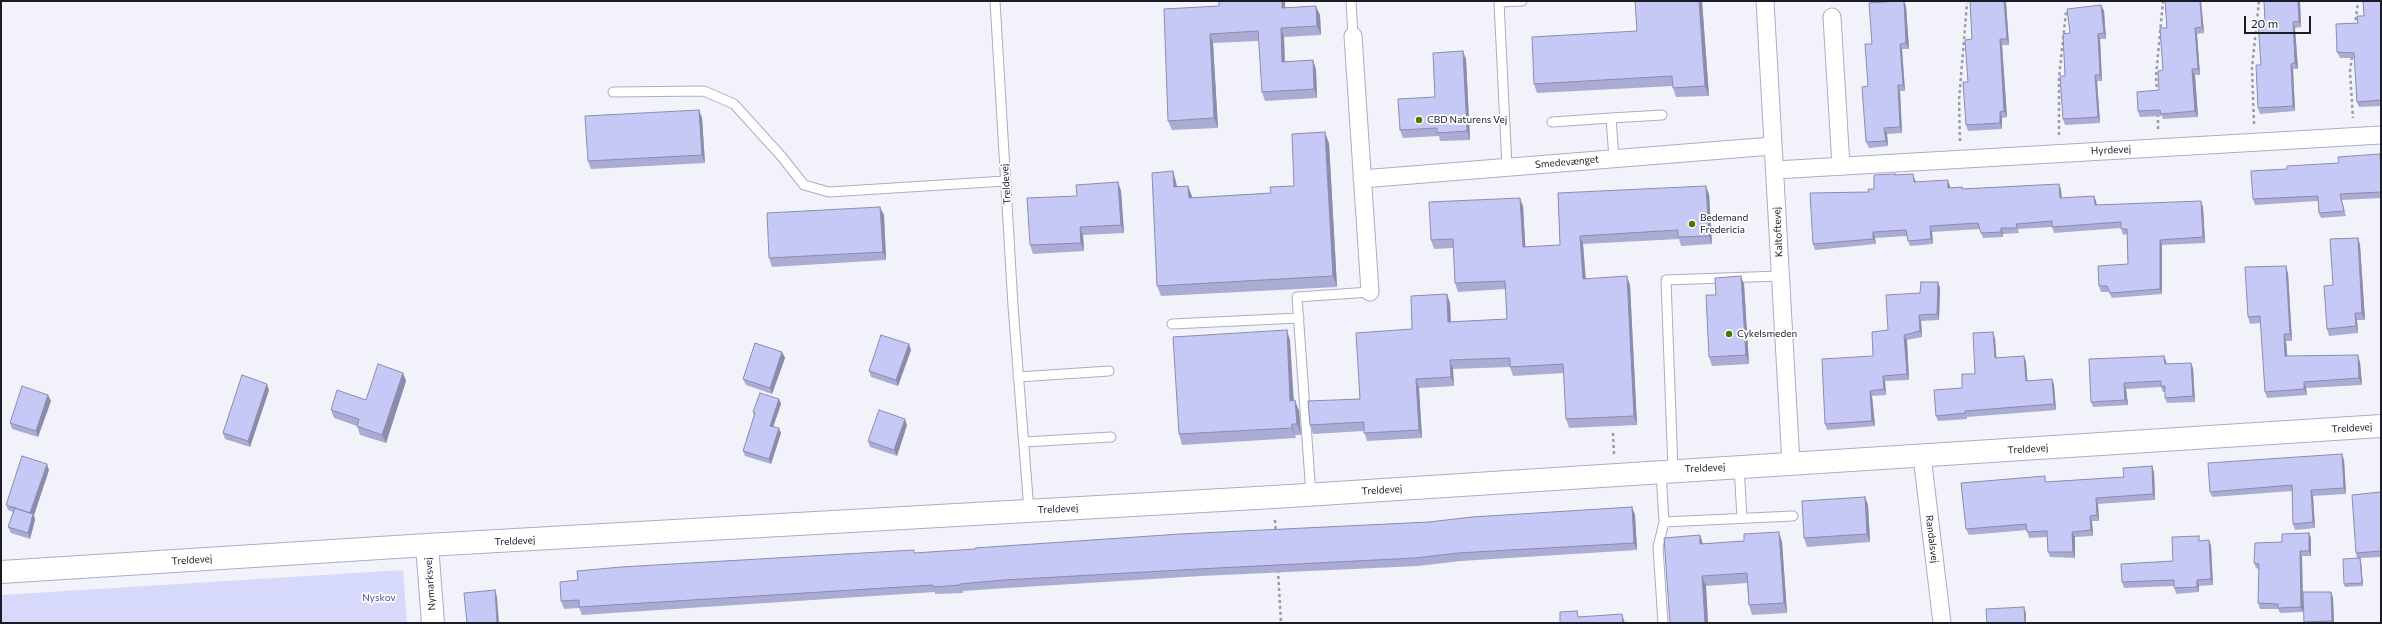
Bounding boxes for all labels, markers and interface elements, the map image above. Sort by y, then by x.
scale bar [2246,8,2313,34]
text: 20 m [2251,16,2278,30]
place label: CBD Naturens Vej [1427,114,1507,126]
marker: CBD Naturens Vej [1414,115,1424,125]
street label: Hyrdevej [2091,143,2131,157]
street label: Smedevænget [1534,153,1600,171]
street label: Treldevej [999,163,1013,205]
street label: Kaltoftevej [1771,207,1785,257]
place label: Bedemand Fredericia [1700,212,1748,236]
marker: Bedemand Fredericia [1687,219,1697,229]
place label: Cykelsmeden [1737,328,1797,340]
marker: Cykelsmeden [1724,329,1734,339]
street label: Treldevej [2331,421,2373,435]
street label: Treldevej [2007,442,2049,456]
street label: Treldevej [1684,461,1726,475]
street label: Treldevej [1361,483,1403,497]
street label: Treldevej [1037,502,1079,516]
street label: Randalsvej [1923,514,1941,564]
street label: Treldevej [494,534,536,548]
street label: Treldevej [171,553,213,567]
street label: Nymarksvej [422,557,438,611]
park label: Nyskov [362,592,396,604]

